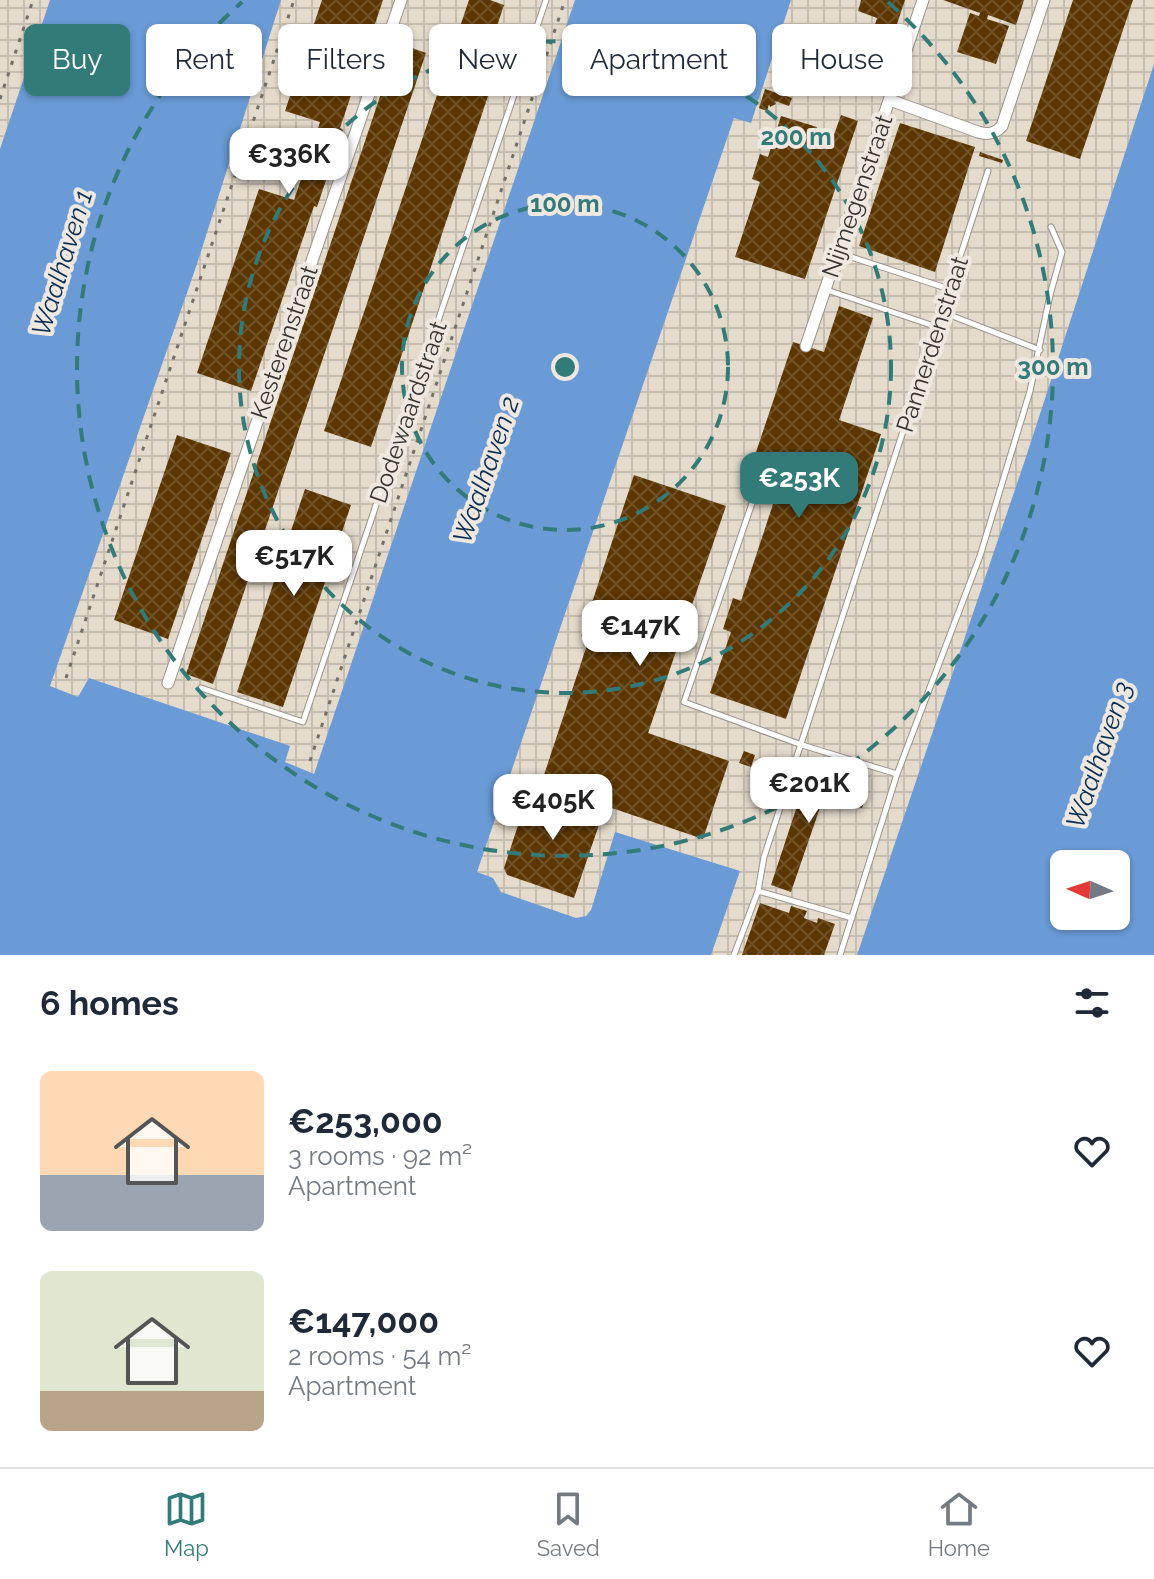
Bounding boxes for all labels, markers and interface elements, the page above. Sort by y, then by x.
chip: Buy [24,24,130,96]
chip: Rent [146,24,262,96]
chip: Filters [278,24,413,96]
chip: New [429,24,546,96]
chip: Apartment [562,24,756,96]
chip: House [772,24,912,96]
street label: Nijmegenstraat [816,111,898,281]
text: 200 m [760,122,832,151]
pin: €336K [233,128,345,196]
text: €336K [248,139,330,169]
water label: Waalhaven 1 [26,187,98,339]
text: 100 m [530,189,600,218]
street label: Pannerdenstraat [890,252,974,436]
street label: Kesterenstraat [244,261,324,423]
street label: Dodewaardstraat [363,317,453,507]
text: 300 m [1018,352,1088,381]
centre of rings [551,353,579,381]
water label: Waalhaven 2 [447,393,525,547]
pin: €253K [743,452,855,520]
text: €253K [758,463,840,493]
pin: €517K [238,530,350,598]
text: €517K [254,541,334,571]
pin: €147K [584,600,696,668]
text: €147K [600,611,680,641]
water label: Waalhaven 3 [1060,678,1138,832]
pin: €201K [753,757,865,825]
text: €201K [768,768,850,798]
pin: €405K [497,774,609,842]
text: €405K [511,785,595,815]
north arrow [1050,850,1130,930]
map controls [1050,850,1130,930]
icon: filters [1070,981,1114,1025]
text: 6 homes [40,983,179,1023]
text: €253,000 [288,1101,443,1141]
icon: home [104,1103,200,1199]
icon: heart [1070,1129,1114,1173]
text: 3 rooms · 92 m² [288,1141,472,1171]
text: Apartment [288,1171,417,1201]
text: €147,000 [288,1301,439,1341]
icon: home [104,1303,200,1399]
icon: heart [1070,1329,1114,1373]
text: 2 rooms · 54 m² [288,1341,471,1371]
text: Apartment [288,1371,417,1401]
tab: Map [164,1487,209,1561]
tab: Saved [537,1487,600,1561]
tab: Home [928,1487,990,1561]

